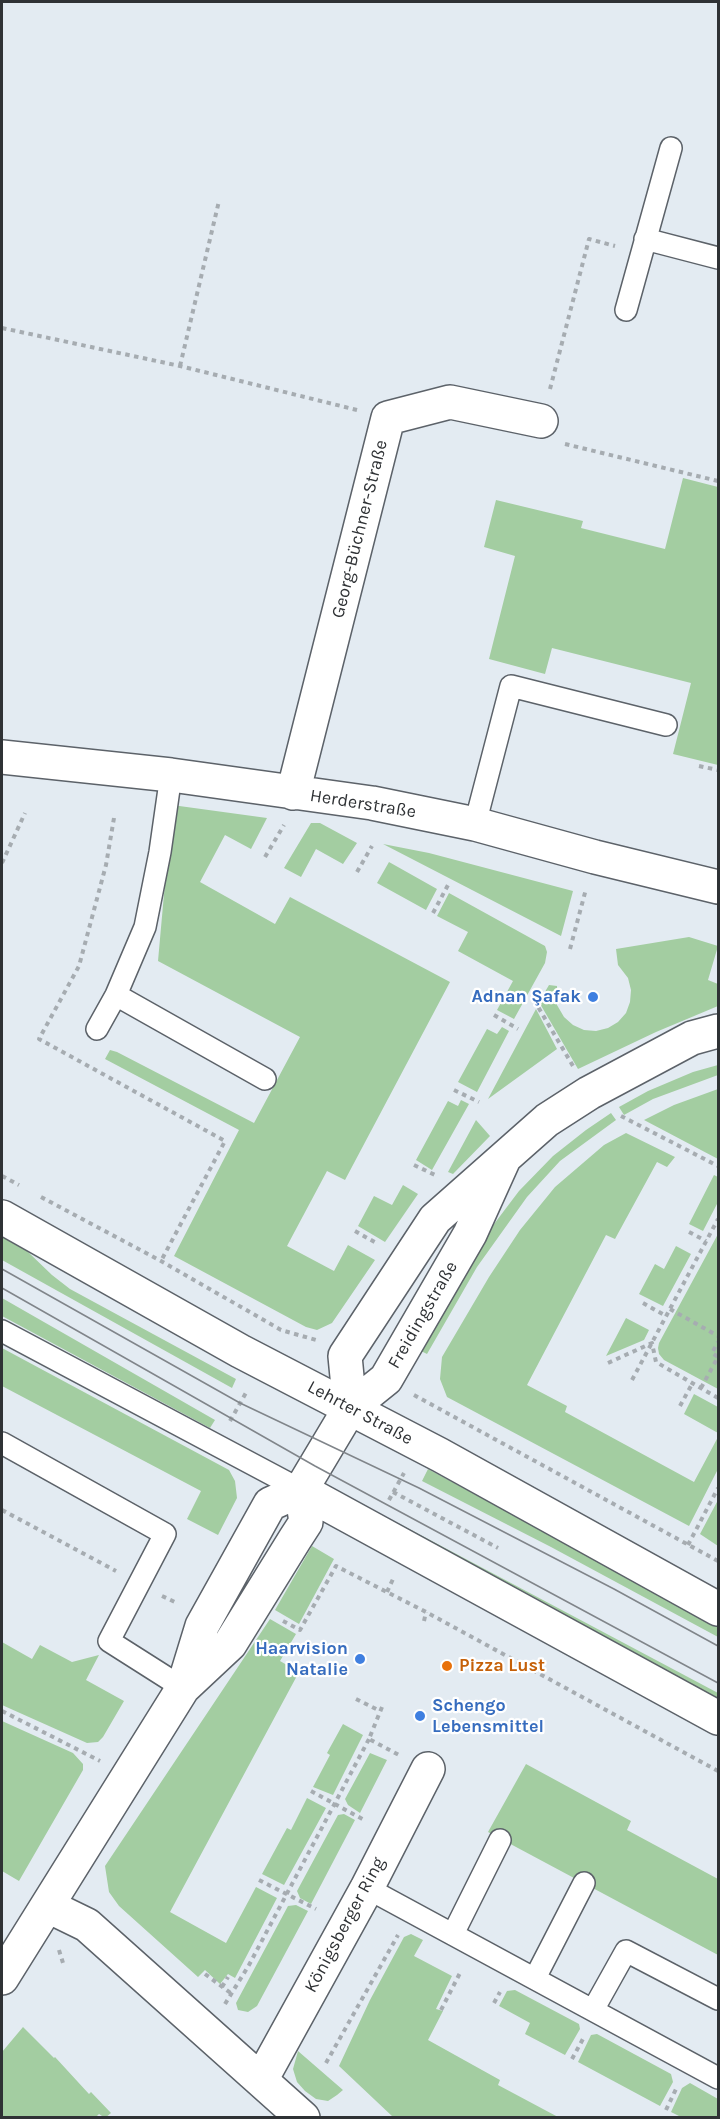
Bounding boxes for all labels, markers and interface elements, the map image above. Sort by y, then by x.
street label: Georg-Büchner-Straße [327,438,393,620]
street label: Herderstraße [308,785,418,823]
place label: Adnan Şafak [471,986,581,1008]
marker: Adnan Şafak [586,990,600,1004]
street label: Freidingstraße [384,1257,462,1373]
street label: Lehrter Straße [304,1376,416,1450]
place label: Haarvision Natalie [255,1638,348,1680]
marker: Haarvision Natalie [353,1652,367,1666]
place label: Pizza Lust [459,1655,545,1677]
marker: Pizza Lust [440,1659,454,1673]
place label: Schengo Lebensmittel [432,1695,544,1738]
marker: Schengo Lebensmittel [413,1709,427,1723]
street label: Königsberger Ring [300,1854,390,1996]

